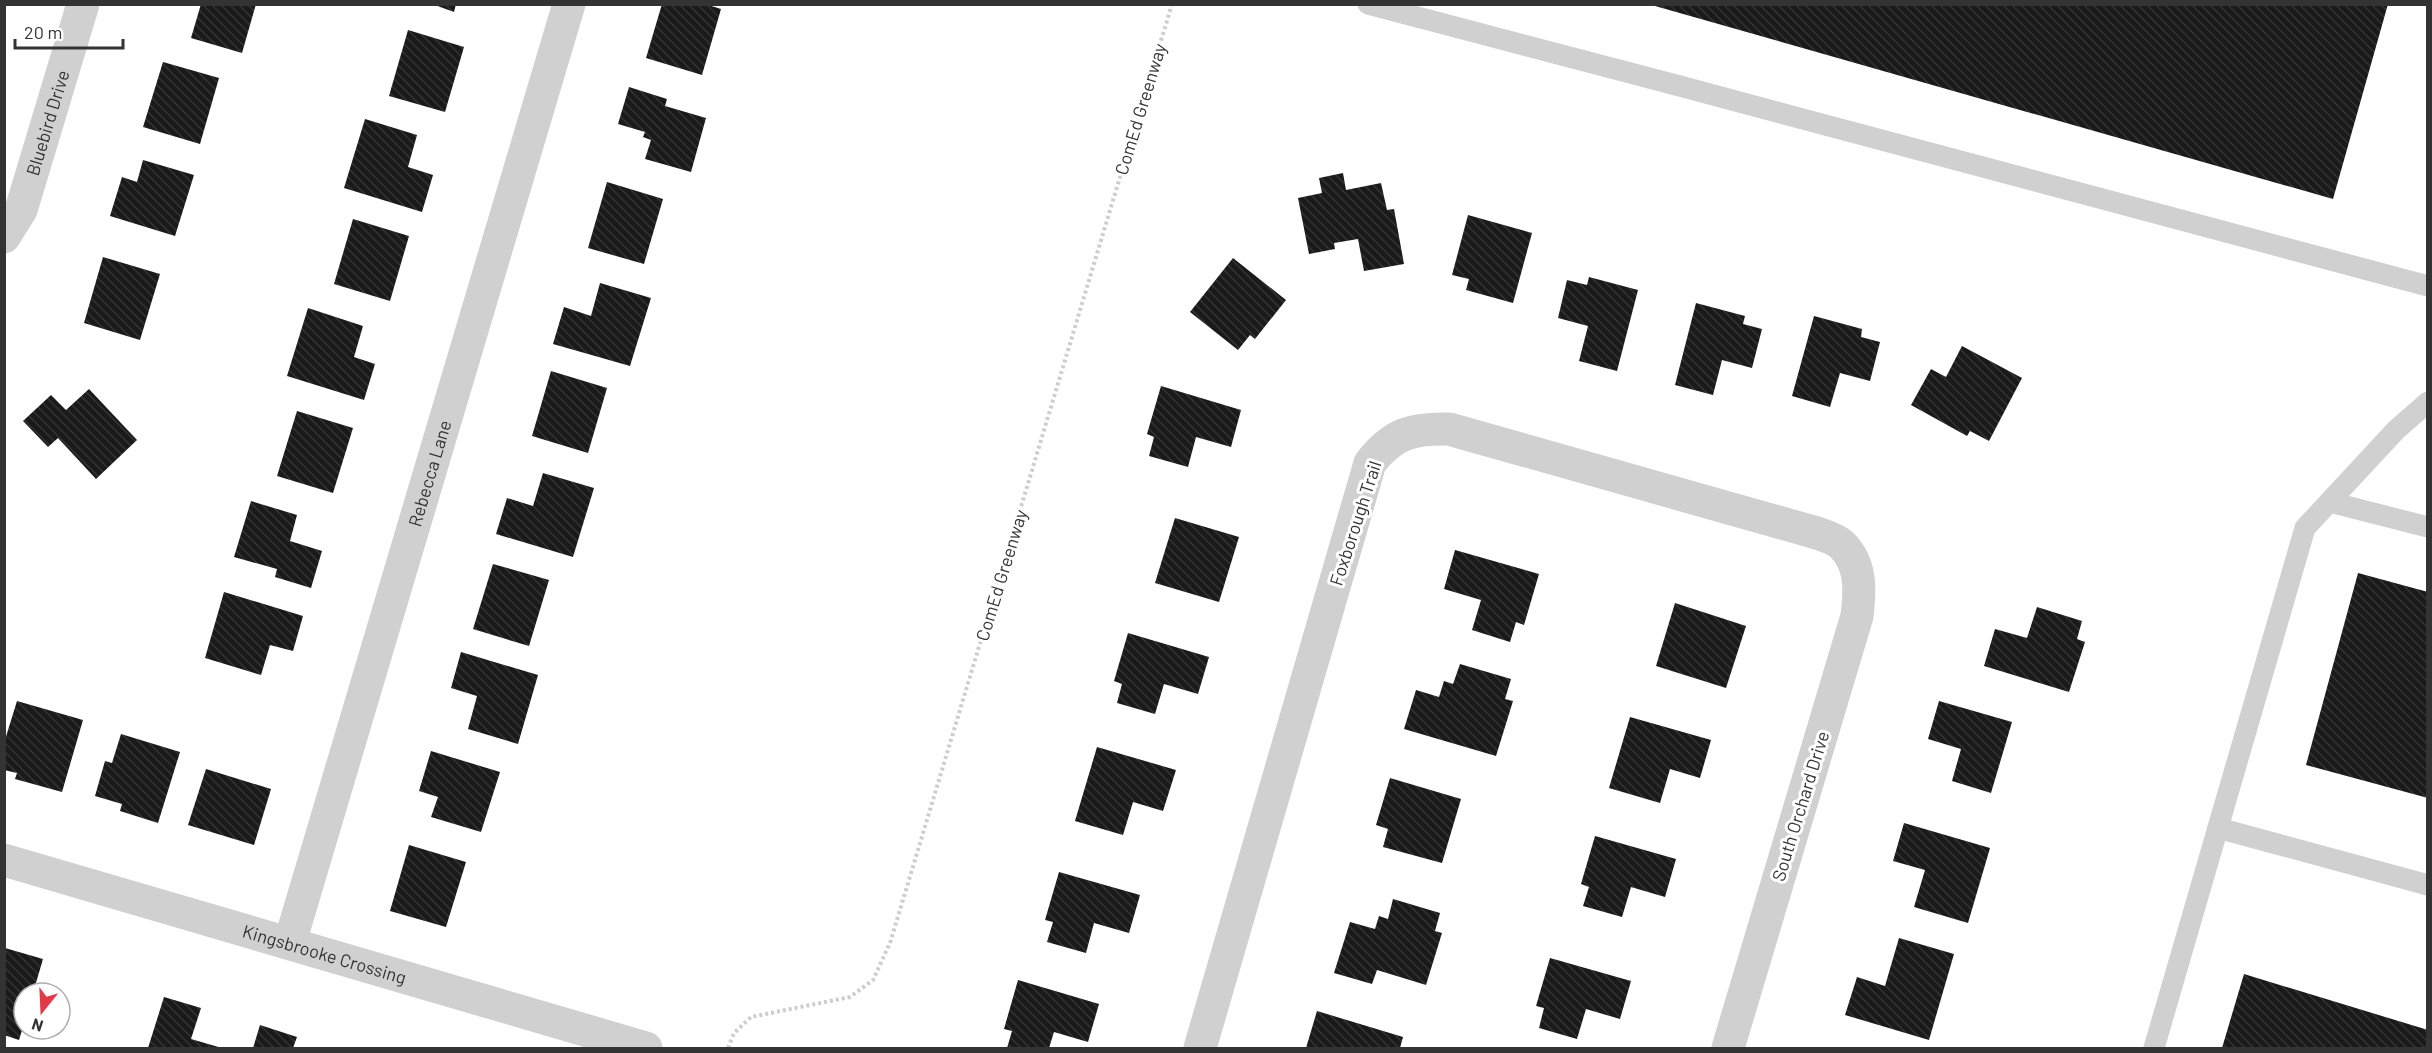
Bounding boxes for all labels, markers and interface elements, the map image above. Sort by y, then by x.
scale bar [15,12,123,50]
text: 20 m [24,21,62,43]
street label: ComEd Greenway [1110,41,1170,177]
street label: Bluebird Drive [21,67,74,178]
street label: Rebecca Lane [403,417,456,529]
street label: Foxborough Trail [1324,458,1386,588]
street label: ComEd Greenway [971,507,1031,643]
street label: South Orchard Drive [1767,728,1833,884]
street label: Kingsbrooke Crossing [240,919,409,988]
north arrow [12,981,72,1041]
text: N [29,1015,45,1036]

